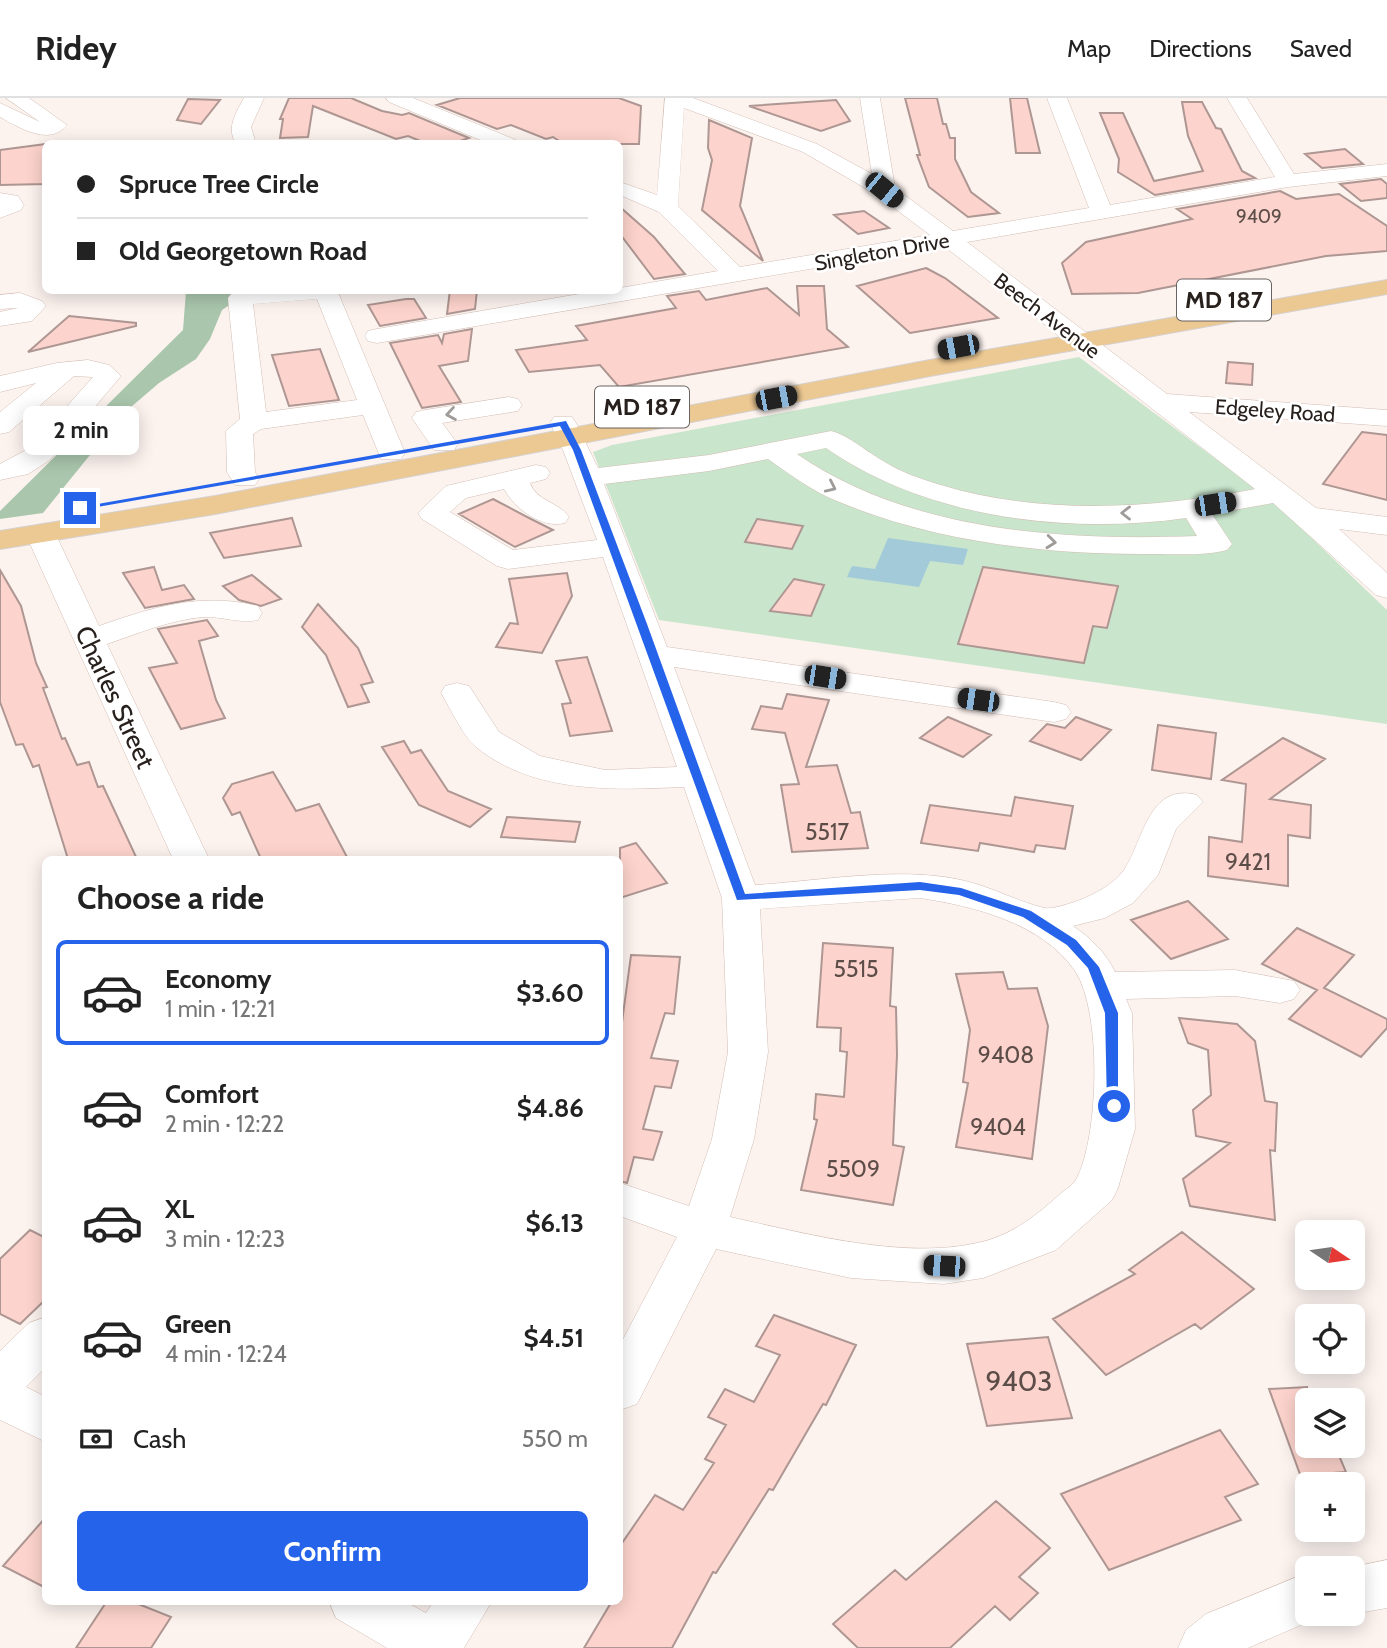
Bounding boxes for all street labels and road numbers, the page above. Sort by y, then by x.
street label: Singleton Drive [813,227,952,276]
street label: Beech Avenue [989,268,1105,364]
road number: MD 187 [1177,280,1271,320]
road number: MD 187 [595,386,689,428]
street label: Edgeley Road [1214,394,1336,427]
street label: Charles Street [68,621,162,774]

